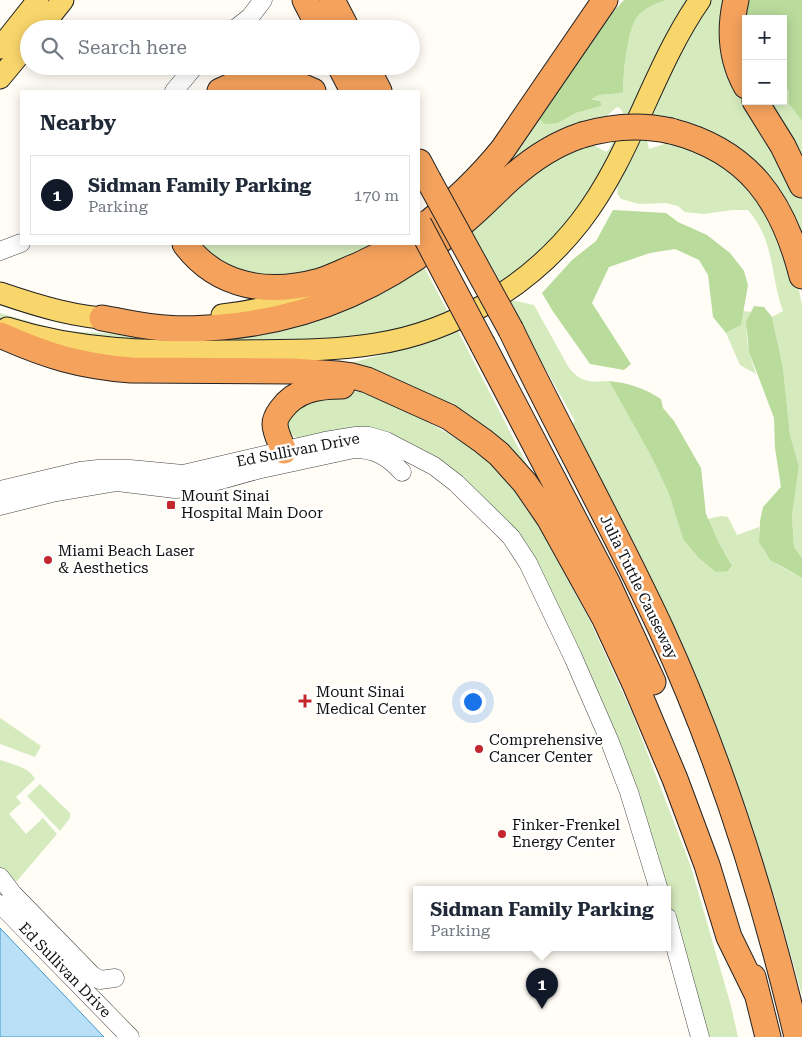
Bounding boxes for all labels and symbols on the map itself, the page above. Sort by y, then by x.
street label: Ed Sullivan Drive [235,429,361,471]
place label: Mount Sinai Hospital Main Door [181,487,323,522]
marker: Mount Sinai Hospital Main Door [165,499,177,511]
street label: Julia Tuttle Causeway [596,512,682,662]
place label: Miami Beach Laser & Aesthetics [58,542,195,577]
marker: Miami Beach Laser & Aesthetics [42,554,54,566]
place label: Mount Sinai Medical Center [316,683,426,718]
your location [460,689,486,715]
marker: Mount Sinai Medical Center [298,694,312,708]
place label: Comprehensive Cancer Center [489,731,603,766]
marker: Comprehensive Cancer Center [473,743,485,755]
place label: Finker-Frenkel Energy Center [512,816,620,851]
marker: Finker-Frenkel Energy Center [496,828,508,840]
street label: Ed Sullivan Drive [15,919,115,1021]
pin: 1 [526,968,558,1009]

